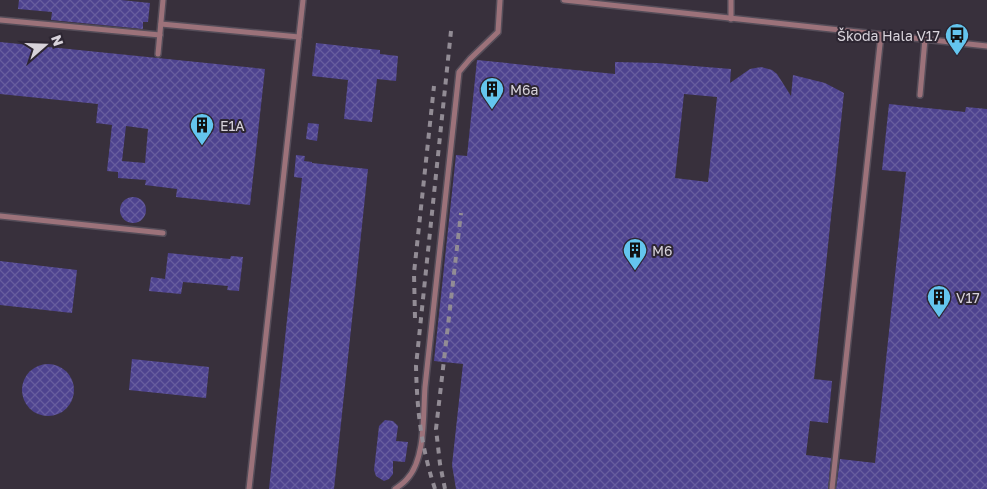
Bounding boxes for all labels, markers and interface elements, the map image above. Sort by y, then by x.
north arrow [20,20,70,70]
bus stop icon: Škoda Hala V17 [944,22,970,56]
place label: Škoda Hala V17 [837,27,940,44]
text: N [48,32,67,48]
building icon: M6a [479,76,505,110]
place label: M6a [510,81,538,98]
building icon: E1A [189,112,215,146]
place label: E1A [220,117,245,134]
building icon: M6 [622,237,648,271]
place label: M6 [652,242,673,259]
building icon: V17 [926,284,952,318]
place label: V17 [956,289,980,306]

